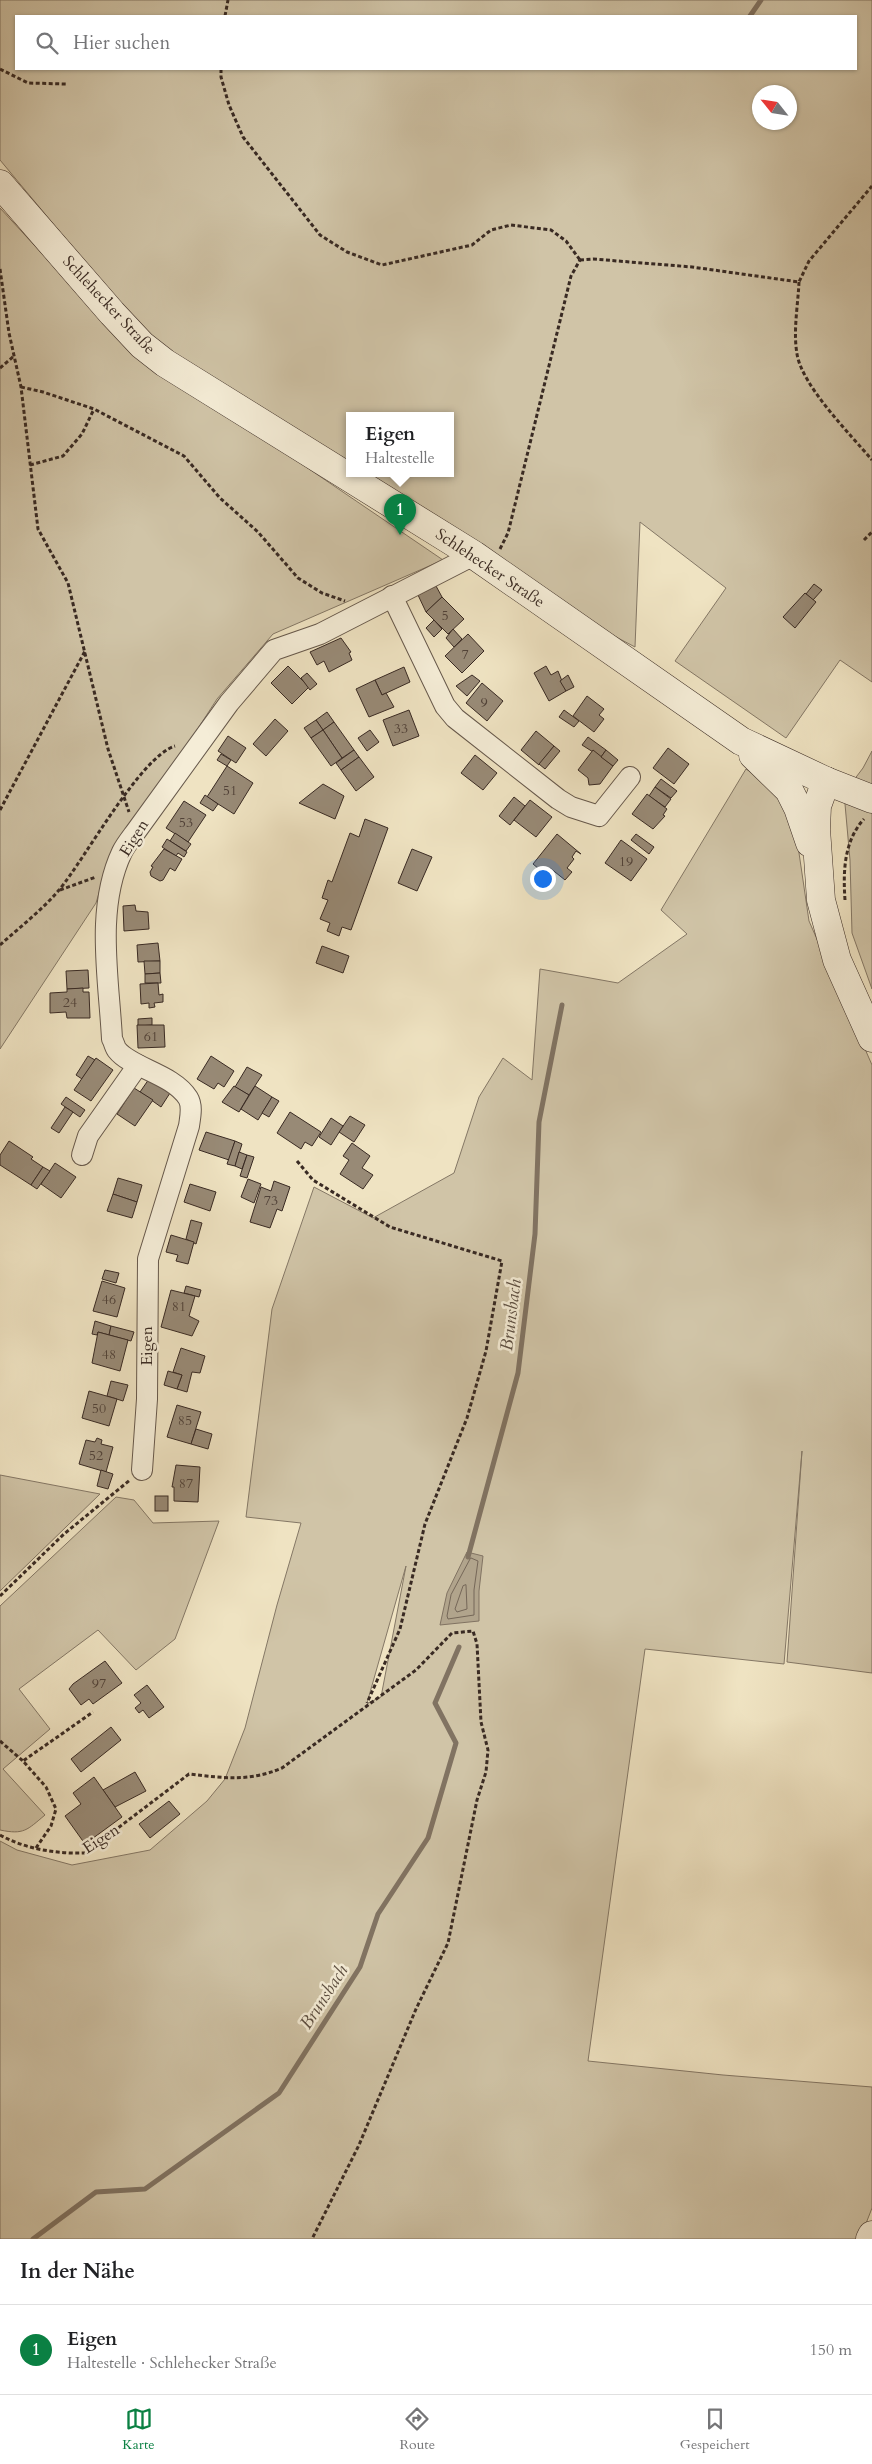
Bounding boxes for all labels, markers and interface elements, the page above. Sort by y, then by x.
search box [15,15,857,70]
icon: search [33,29,61,57]
text: Hier suchen [73,30,170,56]
north arrow [752,85,797,130]
street label: Schlehecker Straße [58,251,160,359]
popup [346,412,454,477]
text: Eigen [365,421,415,447]
text: Haltestelle [365,447,435,469]
pin: 1 [384,494,416,535]
street label: Schlehecker Straße [431,523,549,613]
house number: 5 [441,606,449,625]
house number: 7 [461,645,469,664]
house number: 9 [480,693,488,712]
house number: 33 [394,719,408,738]
house number: 51 [223,781,237,800]
house number: 53 [179,813,193,832]
street label: Eigen [114,815,154,861]
house number: 19 [619,852,633,871]
your location [530,866,556,892]
house number: 24 [63,993,77,1012]
house number: 61 [144,1027,158,1046]
house number: 73 [264,1191,278,1210]
water label: Brunsbach [494,1277,528,1352]
house number: 46 [102,1290,116,1309]
house number: 81 [172,1297,186,1316]
street label: Eigen [136,1326,158,1366]
house number: 48 [102,1345,116,1364]
house number: 50 [92,1399,106,1418]
house number: 85 [178,1411,192,1430]
house number: 52 [89,1446,103,1465]
house number: 87 [179,1474,193,1493]
house number: 97 [92,1674,106,1693]
street label: Eigen [78,1819,124,1859]
water label: Brunsbach [294,1960,354,2034]
text: In der Nähe [20,2257,135,2286]
text: Eigen [67,2326,117,2352]
text: 1 [32,2339,40,2361]
text: 150 m [810,2339,852,2361]
text: Haltestelle · Schlehecker Straße [67,2352,277,2374]
tab: Karte [122,2405,155,2454]
tab: Route [399,2405,435,2454]
tab: Gespeichert [680,2405,750,2454]

